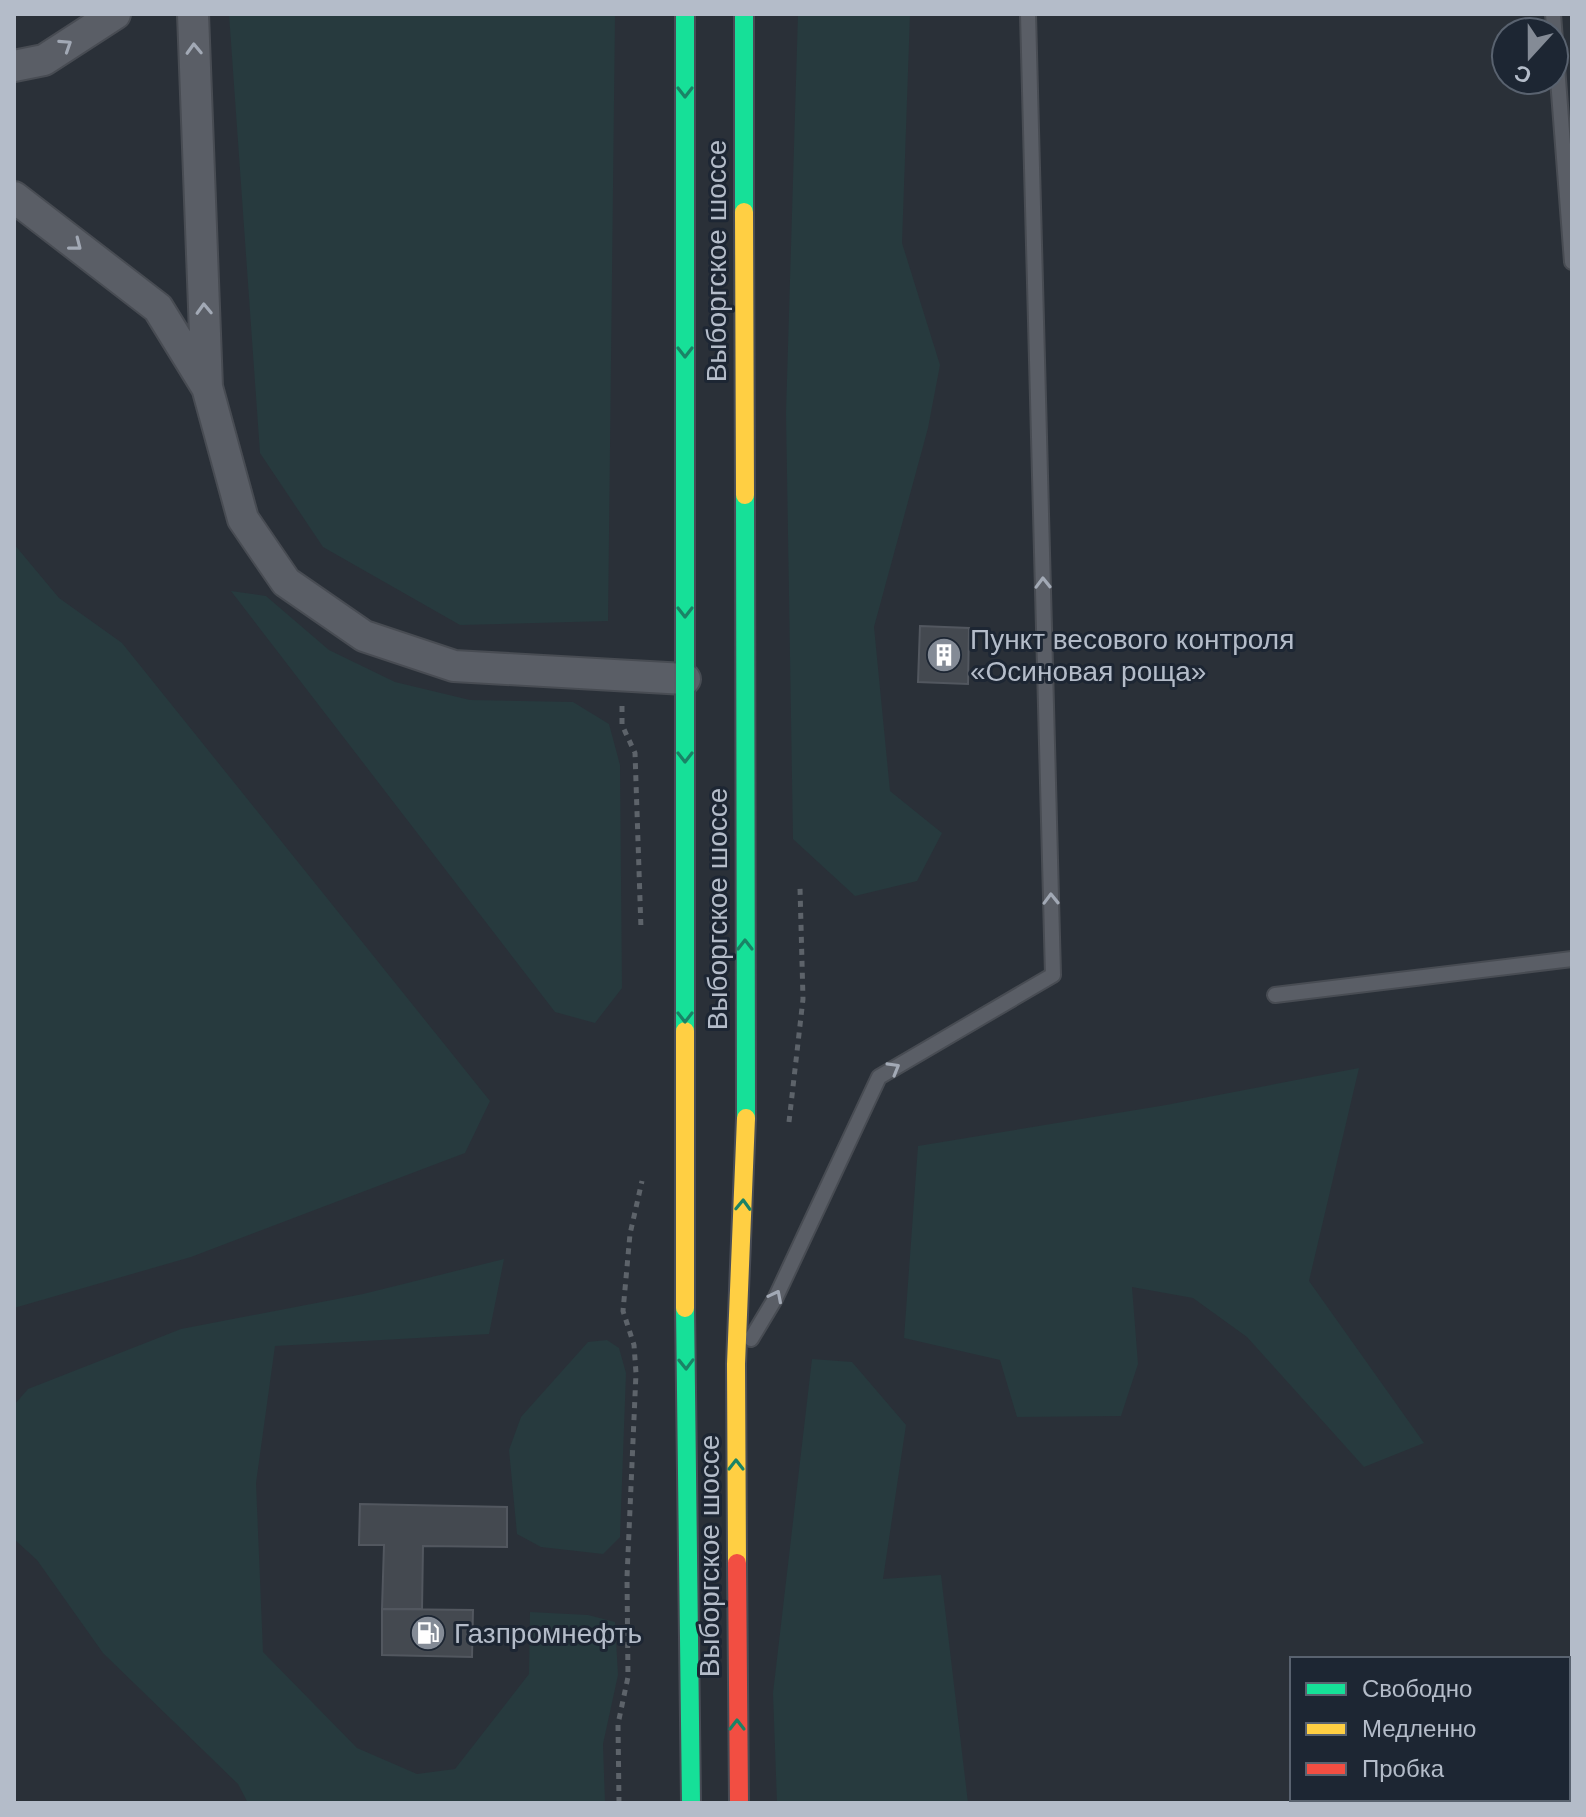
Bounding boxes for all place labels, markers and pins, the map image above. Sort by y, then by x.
place label: Пункт весового контроля «Осиновая роща» [970,624,1294,687]
building icon: Пункт весового контроля «Осиновая роща» [925,636,963,674]
fuel station icon: Газпромнефть [409,1614,447,1652]
place label: Газпромнефть [454,1618,642,1649]

